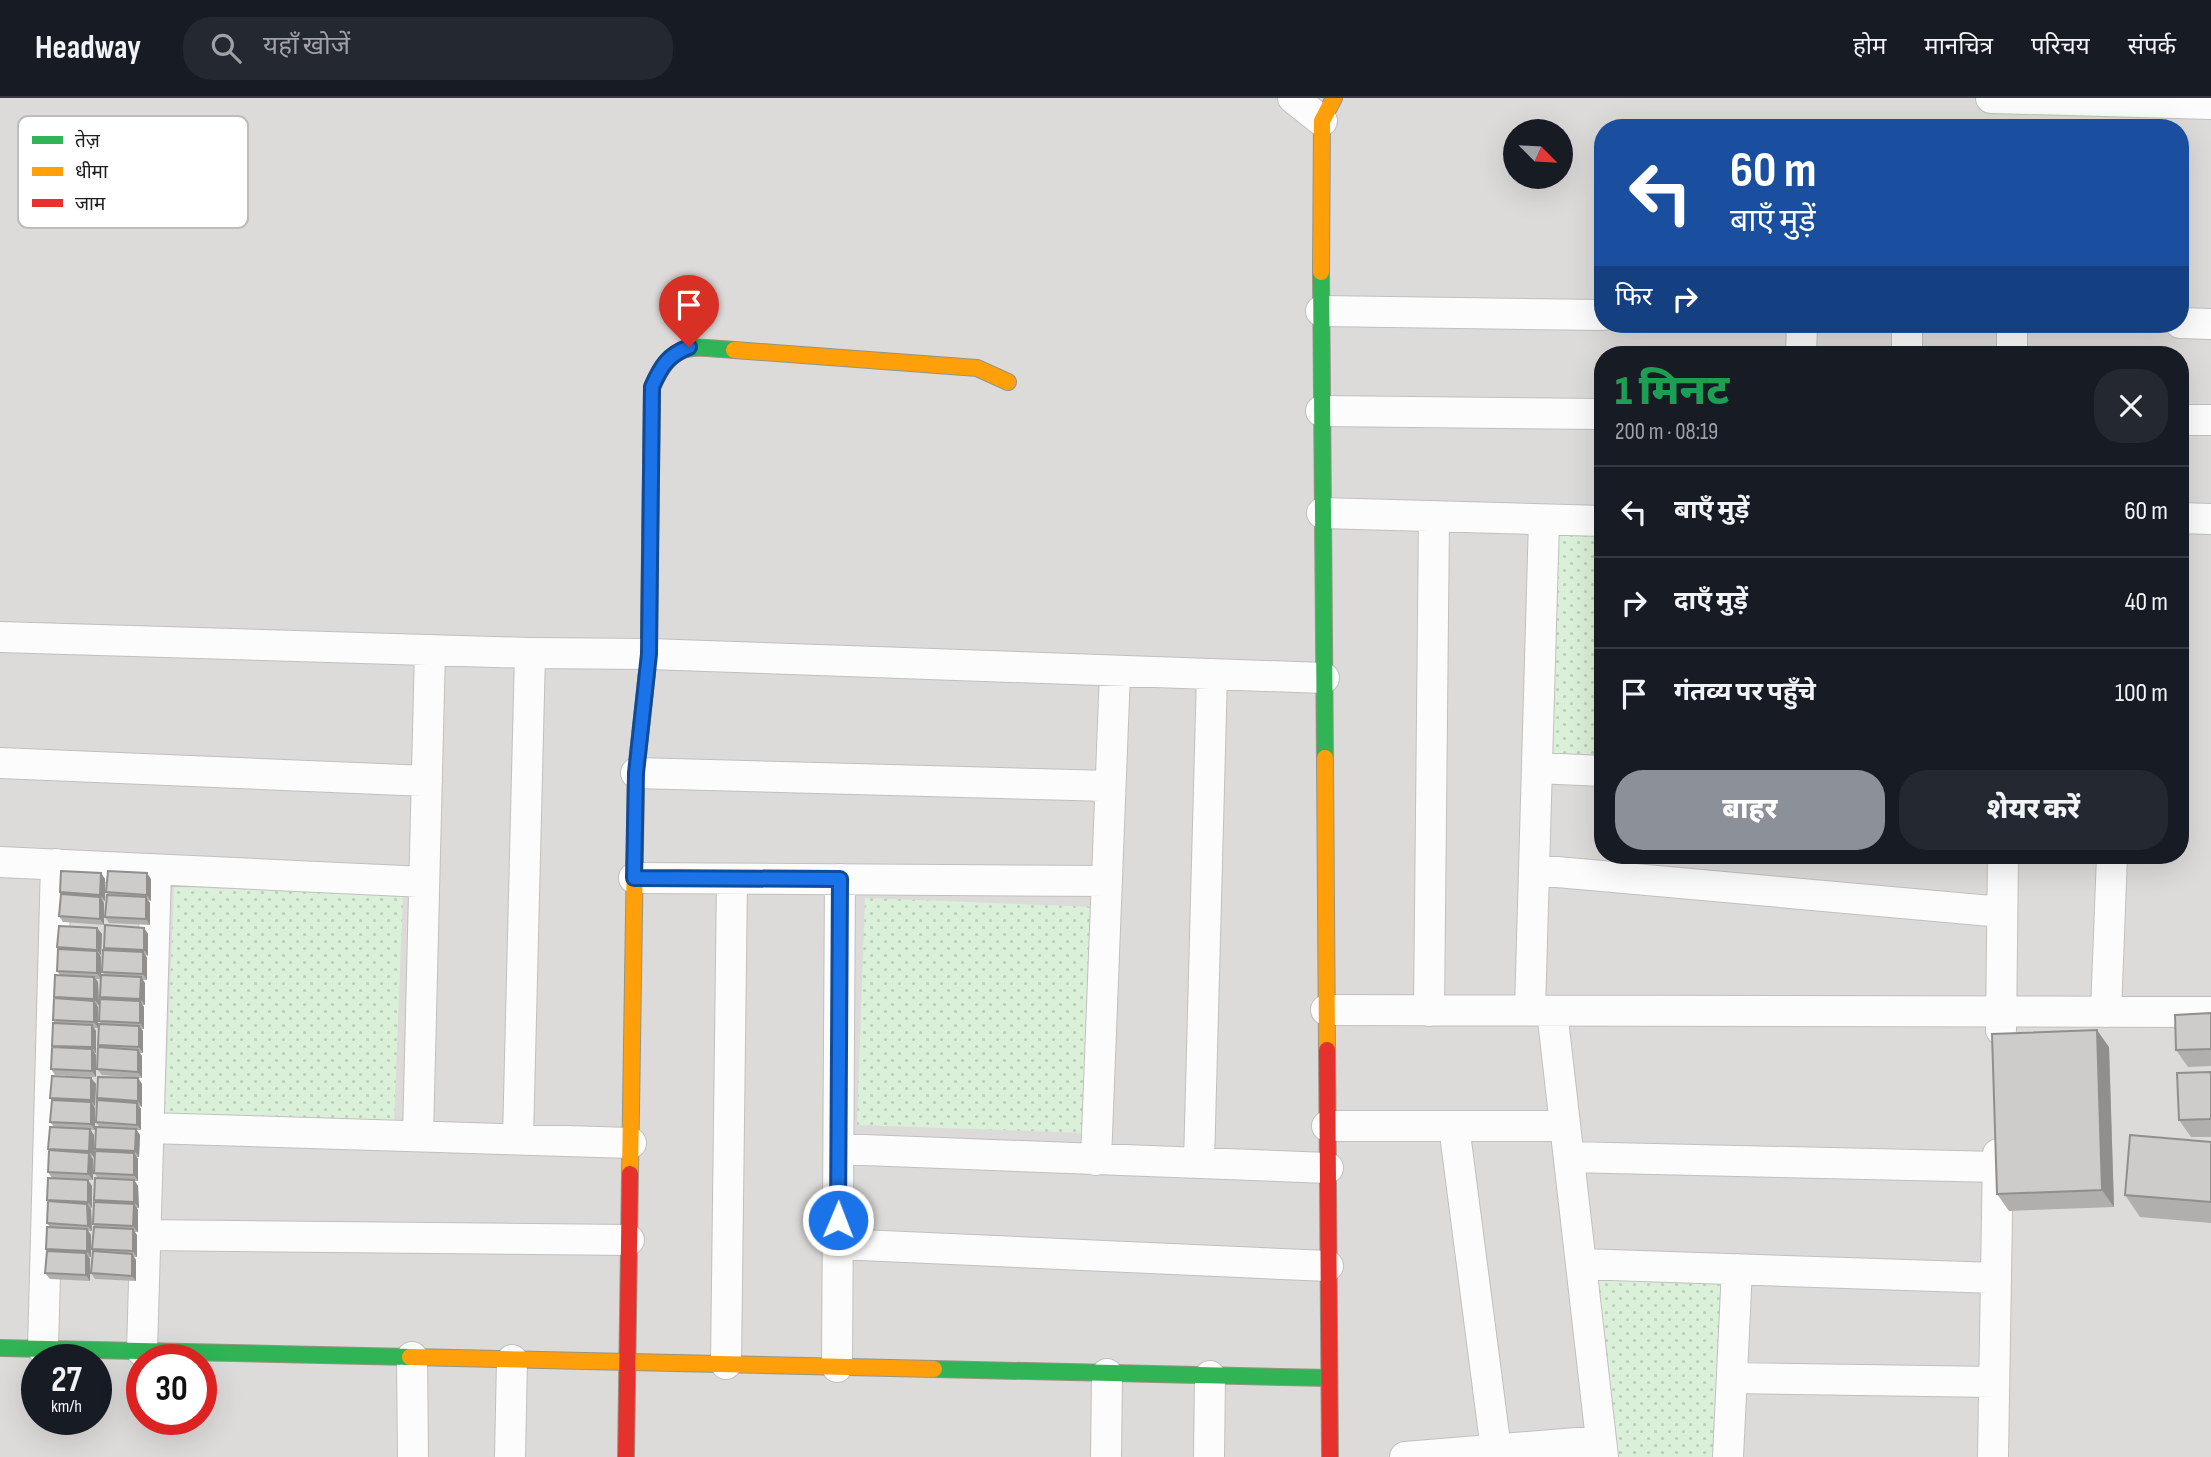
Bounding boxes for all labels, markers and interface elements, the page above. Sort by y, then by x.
search box [183,17,673,80]
text: Headway [35,28,141,68]
icon: search [207,29,245,67]
text: यहाँ खोजें [263,31,350,62]
text: होम [1853,32,1886,61]
text: मानचित्र [1924,32,1993,61]
text: परिचय [2031,32,2090,61]
text: संपर्क [2128,32,2176,61]
legend [18,116,248,228]
north arrow [1503,119,1573,189]
map controls [1503,119,1573,189]
text: तेज़ [75,129,101,153]
text: 60 m [1730,142,1817,201]
icon: left [1615,147,1706,238]
text: धीमा [75,161,109,184]
text: जाम [75,193,106,216]
text: बाएँ मुड़ें [1730,202,1816,241]
pin [659,275,719,347]
icon: right [1666,280,1704,318]
text: फिर [1615,282,1652,313]
icon: arrive [670,286,708,324]
text: 1 मिनट [1615,366,1729,417]
button: close [2094,369,2168,443]
text: 200 m · 08:19 [1615,418,1718,446]
icon: left [1615,493,1653,531]
text: बाएँ मुड़ें [1674,495,1749,526]
text: 60 m [2124,496,2168,527]
icon: right [1615,584,1653,622]
text: दाएँ मुड़ें [1674,586,1748,617]
text: 40 m [2125,587,2168,618]
icon: arrive [1615,675,1653,713]
text: गंतव्य पर पहुँचे [1674,677,1816,708]
text: 100 m [2115,678,2168,709]
button: बाहर [1615,770,1885,850]
button: शेयर करें [1899,770,2168,850]
position arrow [801,1183,875,1257]
speed limit sign: 30 [126,1344,217,1435]
text: 27 [51,1359,82,1402]
text: km/h [51,1396,82,1417]

